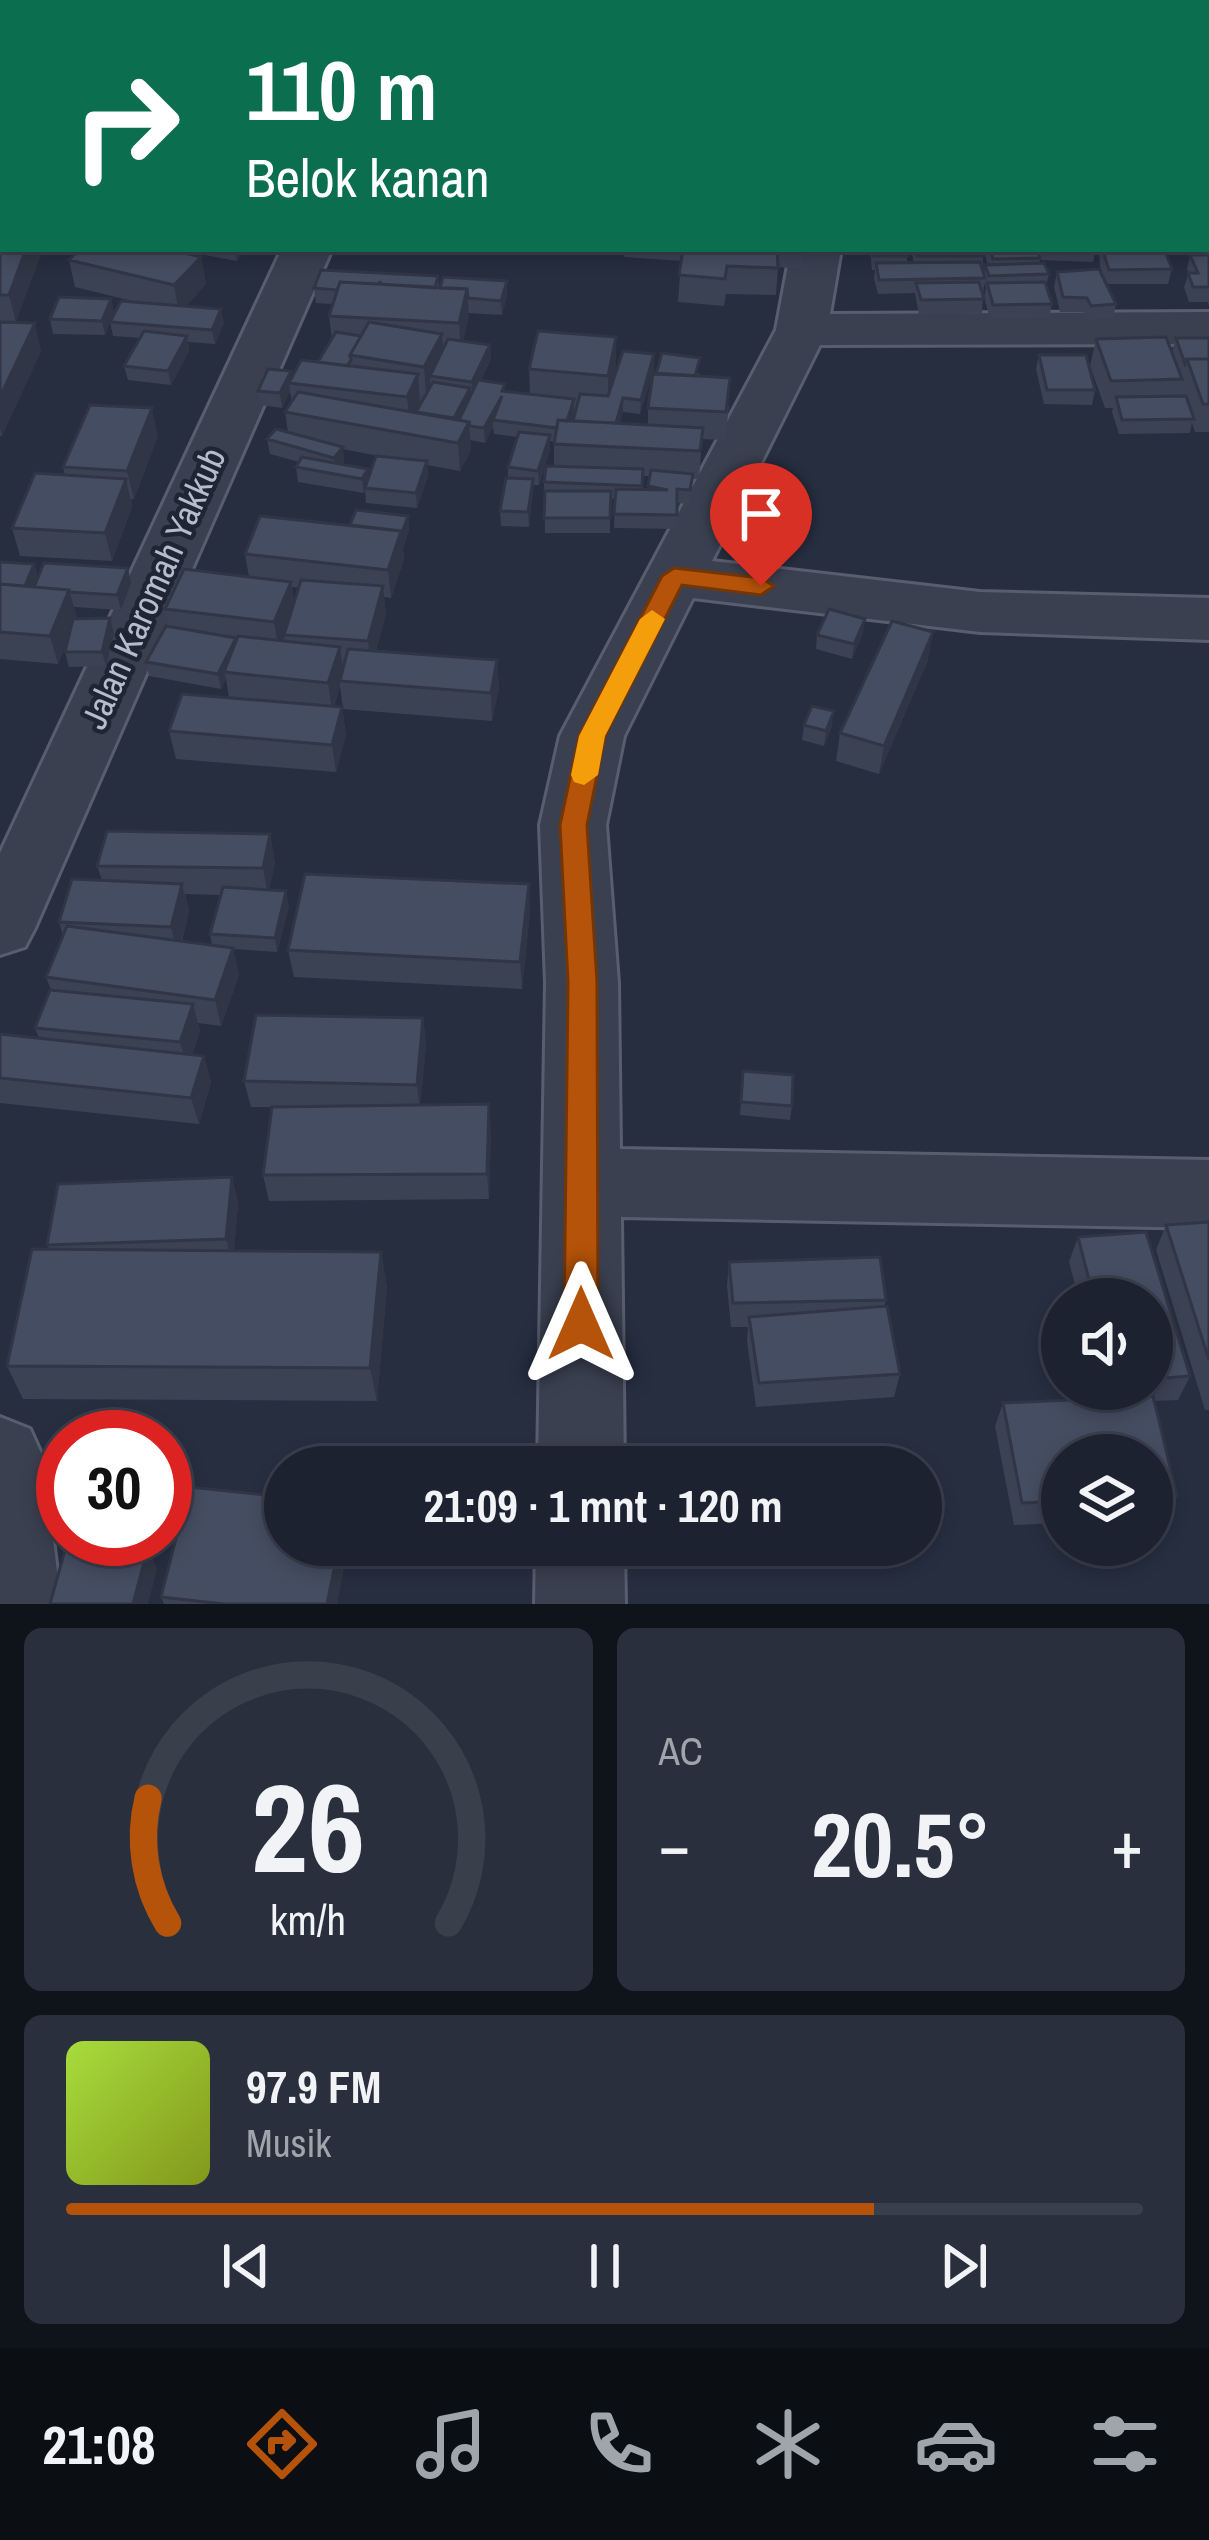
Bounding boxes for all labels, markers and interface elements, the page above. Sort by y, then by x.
text: 110 m [246,33,438,146]
icon: right [48,48,204,204]
text: Belok kanan [246,141,490,214]
street label: Jalan Karomah Yakkub [70,440,236,736]
pin [710,463,812,586]
icon: arrive [728,481,794,547]
position arrow [518,1261,644,1387]
map controls [1041,1278,1173,1566]
button: sound [1041,1278,1173,1410]
speed limit sign: 30 [36,1410,192,1566]
button: layers [1041,1434,1173,1566]
text: 21:09 · 1 mnt · 120 m [424,1475,782,1536]
text: AC [659,1725,703,1777]
text: 26 [251,1743,365,1911]
text: 20.5° [811,1784,991,1905]
text: − [659,1800,690,1889]
text: + [1111,1800,1143,1889]
text: km/h [270,1890,346,1947]
text: 97.9 FM [246,2056,381,2117]
text: Musik [246,2117,331,2169]
icon: previous [213,2233,279,2299]
icon: pause [572,2233,638,2299]
icon: next [931,2233,997,2299]
icon: directions [240,2402,324,2486]
icon: music [409,2402,493,2486]
icon: phone [577,2402,661,2486]
icon: climate [746,2402,830,2486]
icon: car [914,2402,998,2486]
icon: filters [1083,2402,1167,2486]
text: 21:08 [42,2408,156,2481]

